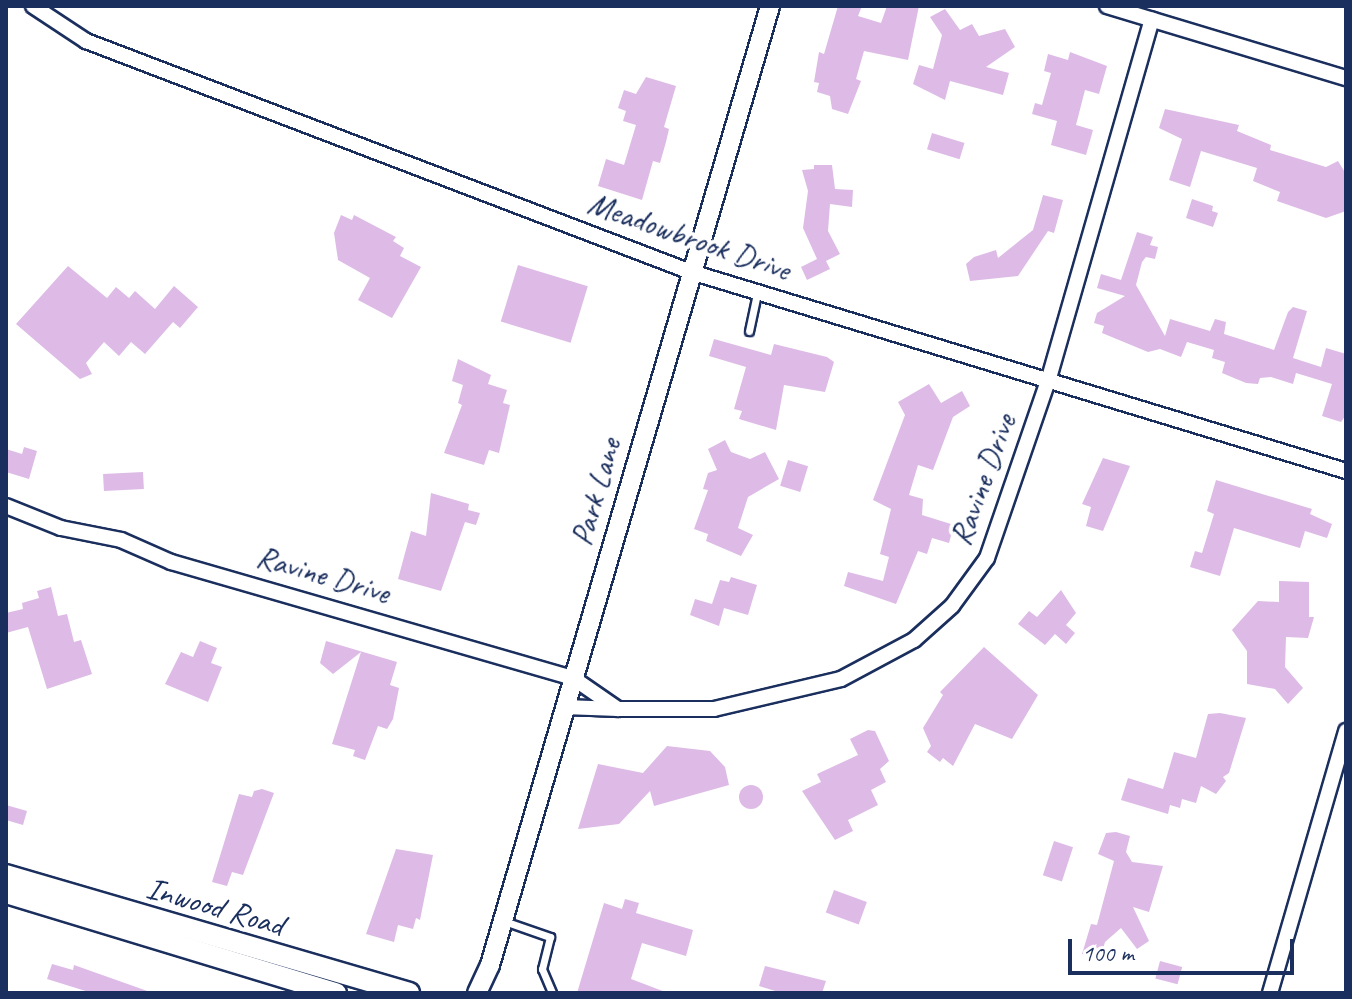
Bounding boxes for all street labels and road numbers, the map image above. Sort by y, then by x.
street label: Meadowbrook Drive [583,184,795,290]
street label: Ravine Drive [942,409,1024,551]
street label: Park Lane [562,433,630,551]
street label: Ravine Drive [252,538,394,612]
street label: Inwood Road [142,869,288,945]

